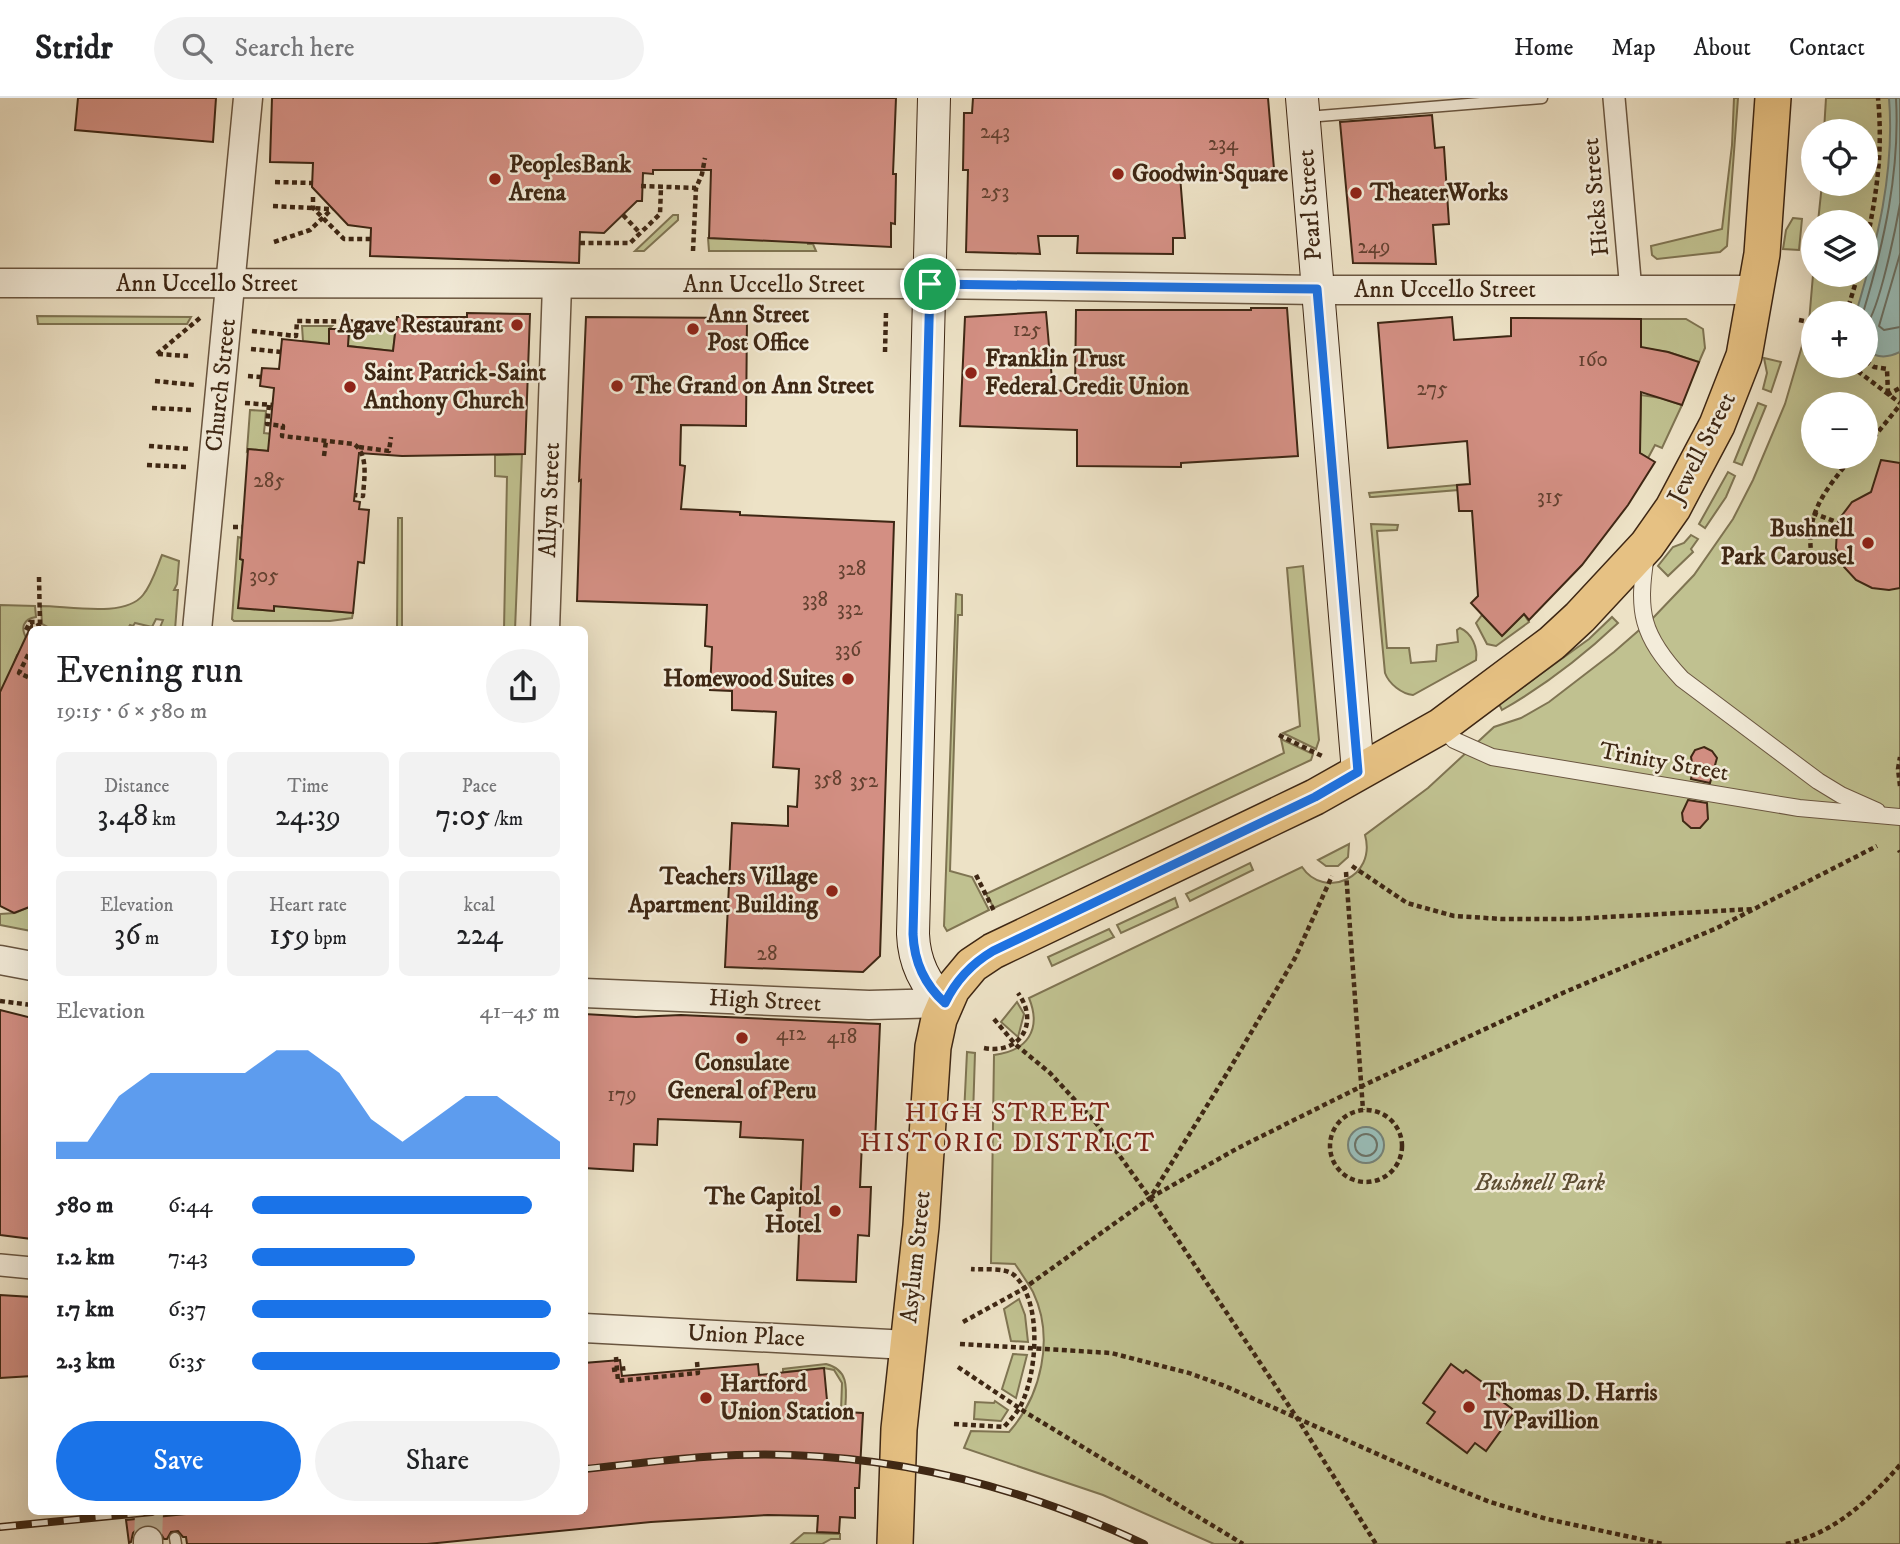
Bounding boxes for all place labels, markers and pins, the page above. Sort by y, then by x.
place label: PeoplesBank Arena [508,150,632,208]
place label: Goodwin Square [1132,159,1288,189]
marker: Goodwin Square [1110,166,1126,182]
marker: PeoplesBank Arena [487,171,503,187]
place label: TheaterWorks [1369,178,1508,208]
marker: TheaterWorks [1348,185,1364,201]
pin [900,254,960,314]
place label: Ann Street Post Office [706,300,810,358]
place label: Agave Restaurant [337,310,503,340]
marker: Agave Restaurant [509,317,525,333]
marker: Ann Street Post Office [685,321,701,337]
place label: Franklin Trust Federal Credit Union [985,344,1189,402]
place label: Saint Patrick-Saint Anthony Church [363,358,546,416]
marker: Franklin Trust Federal Credit Union [963,365,979,381]
place label: The Grand on Ann Street [630,371,874,401]
marker: The Grand on Ann Street [609,378,625,394]
marker: Saint Patrick-Saint Anthony Church [342,379,358,395]
place label: Bushnell Park Carousel [1721,514,1855,572]
marker: Bushnell Park Carousel [1860,535,1876,551]
place label: Homewood Suites [663,664,834,694]
marker: Homewood Suites [840,671,856,687]
place label: Teachers Village Apartment Building [627,862,819,920]
marker: Teachers Village Apartment Building [824,883,840,899]
marker: Consulate General of Peru [734,1030,750,1046]
place label: Consulate General of Peru [667,1048,817,1106]
place label: The Capitol Hotel [703,1182,822,1240]
marker: The Capitol Hotel [827,1203,843,1219]
place label: Hartford Union Station [720,1369,855,1427]
place label: Thomas D. Harris IV Pavillion [1482,1378,1658,1436]
marker: Hartford Union Station [698,1390,714,1406]
marker: Thomas D. Harris IV Pavillion [1461,1399,1477,1415]

